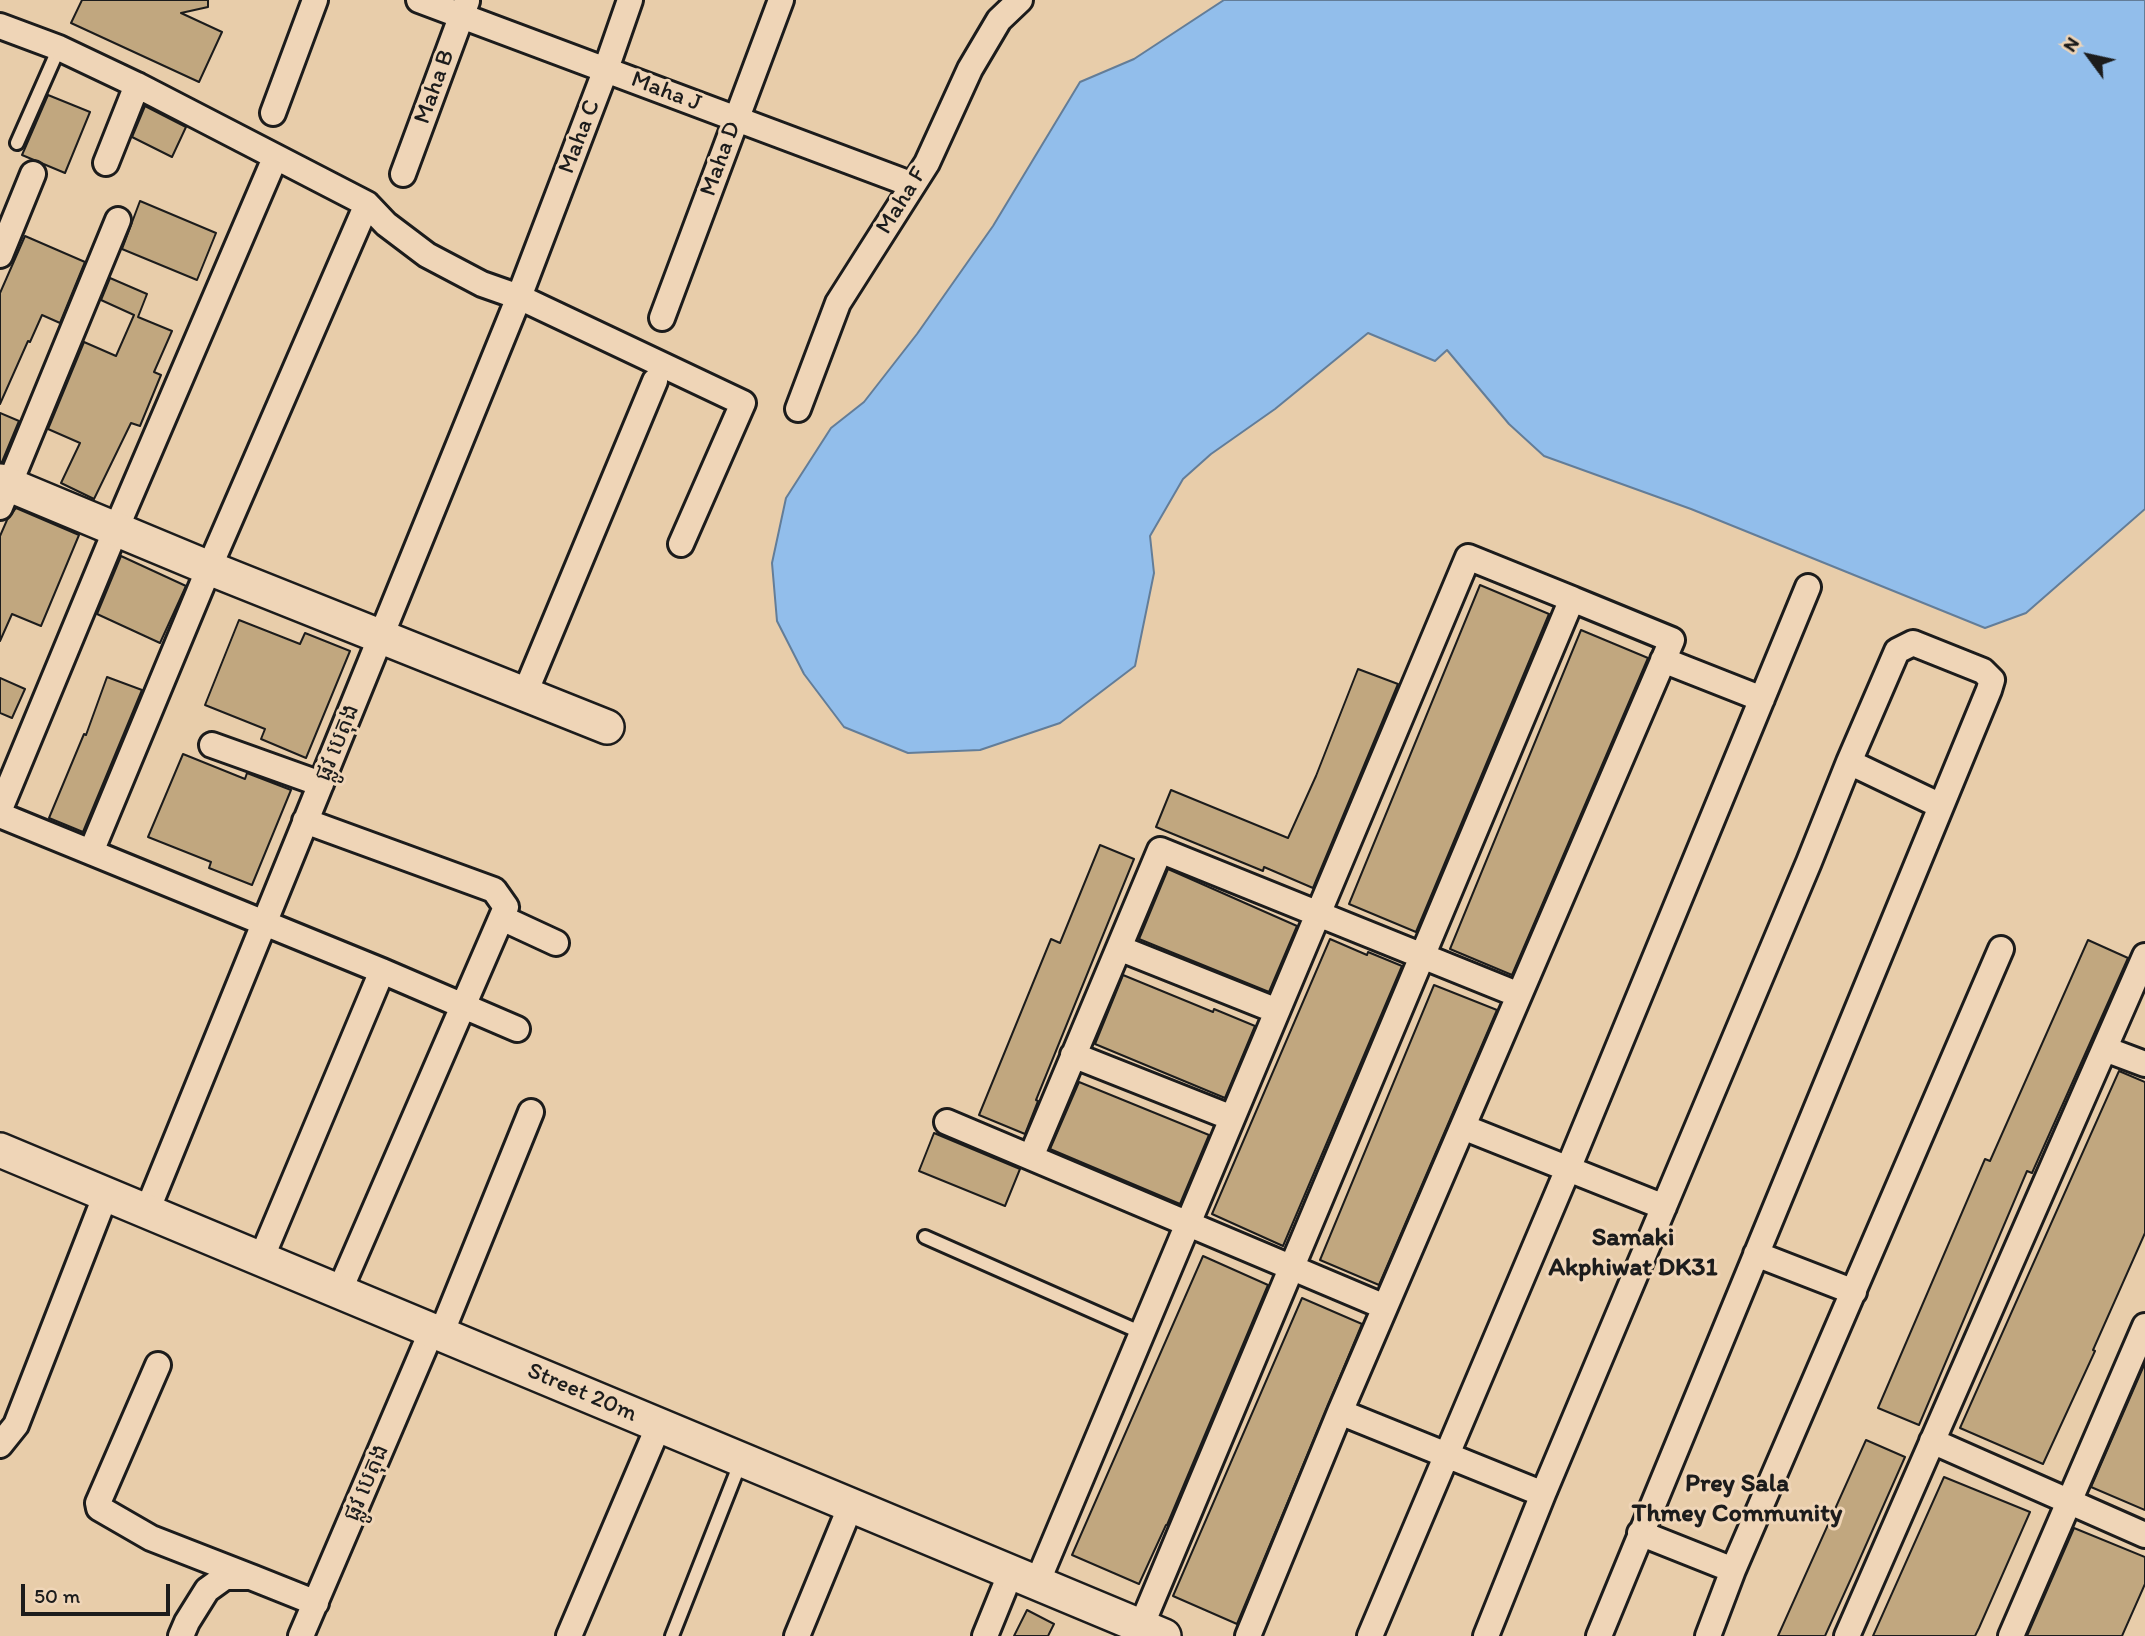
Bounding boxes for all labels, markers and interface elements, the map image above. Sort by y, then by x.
north arrow [2054,21,2124,91]
text: N [2058,33,2084,56]
street label: Maha B [408,46,462,128]
street label: Maha J [627,65,705,119]
street label: Maha C [553,96,607,178]
street label: Maha D [694,118,748,200]
street label: Maha F [870,162,934,240]
street label: ផ្លូវ បេតុង [309,700,367,786]
district label: Samaki Akphiwat DK31 [1548,1222,1718,1284]
street label: Street 20m [523,1357,641,1429]
street label: ផ្លូវ បេតុង [338,1440,396,1526]
district label: Prey Sala Thmey Community [1632,1468,1842,1530]
scale bar [24,1570,173,1614]
text: 50 m [34,1583,80,1608]

